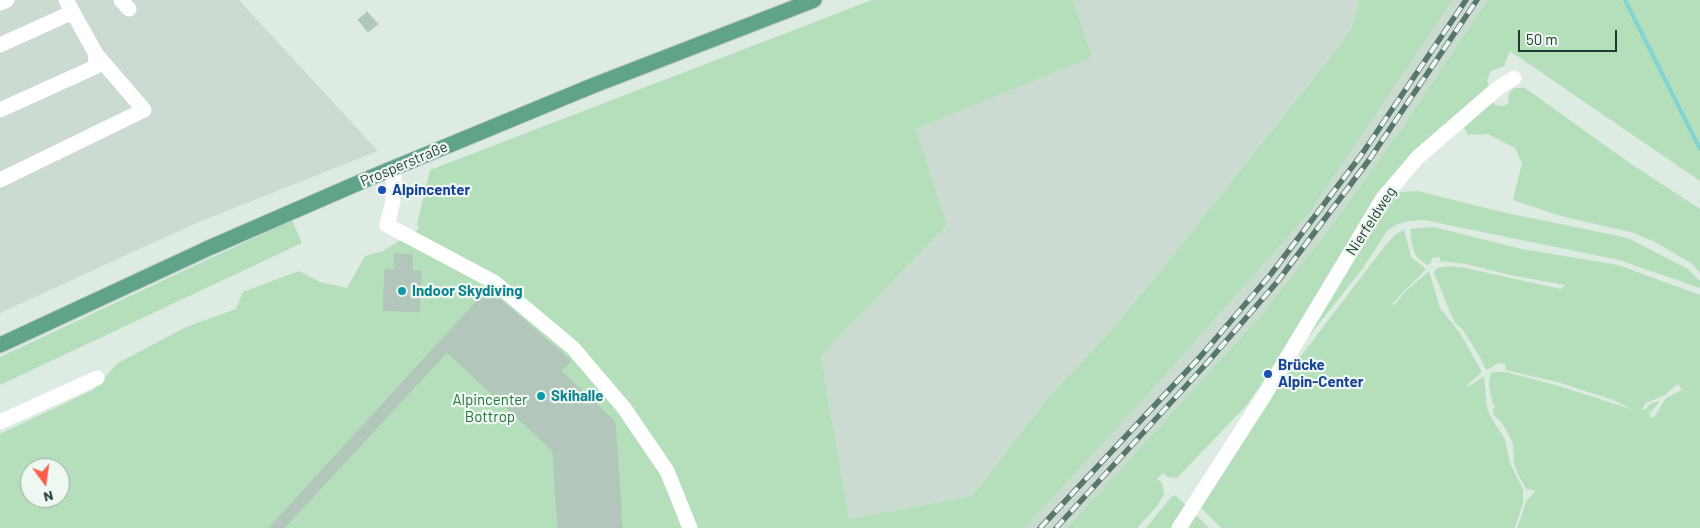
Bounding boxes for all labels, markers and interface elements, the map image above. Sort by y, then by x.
scale bar [1520,20,1619,52]
text: 50 m [1526,30,1558,48]
street label: Prosperstraße [358,137,450,191]
place label: Alpincenter [392,181,470,199]
street label: Nierfeldweg [1342,183,1400,259]
marker: Alpincenter [376,184,388,196]
place label: Indoor Skydiving [412,282,523,300]
marker: Indoor Skydiving [396,285,408,297]
place label: Brücke Alpin-Center [1278,356,1363,391]
marker: Brücke Alpin-Center [1262,368,1274,380]
place label: Skihalle [551,387,603,405]
marker: Skihalle [535,390,547,402]
park label: Alpincenter Bottrop [452,391,528,426]
north arrow [20,458,70,508]
text: N [42,488,55,506]

